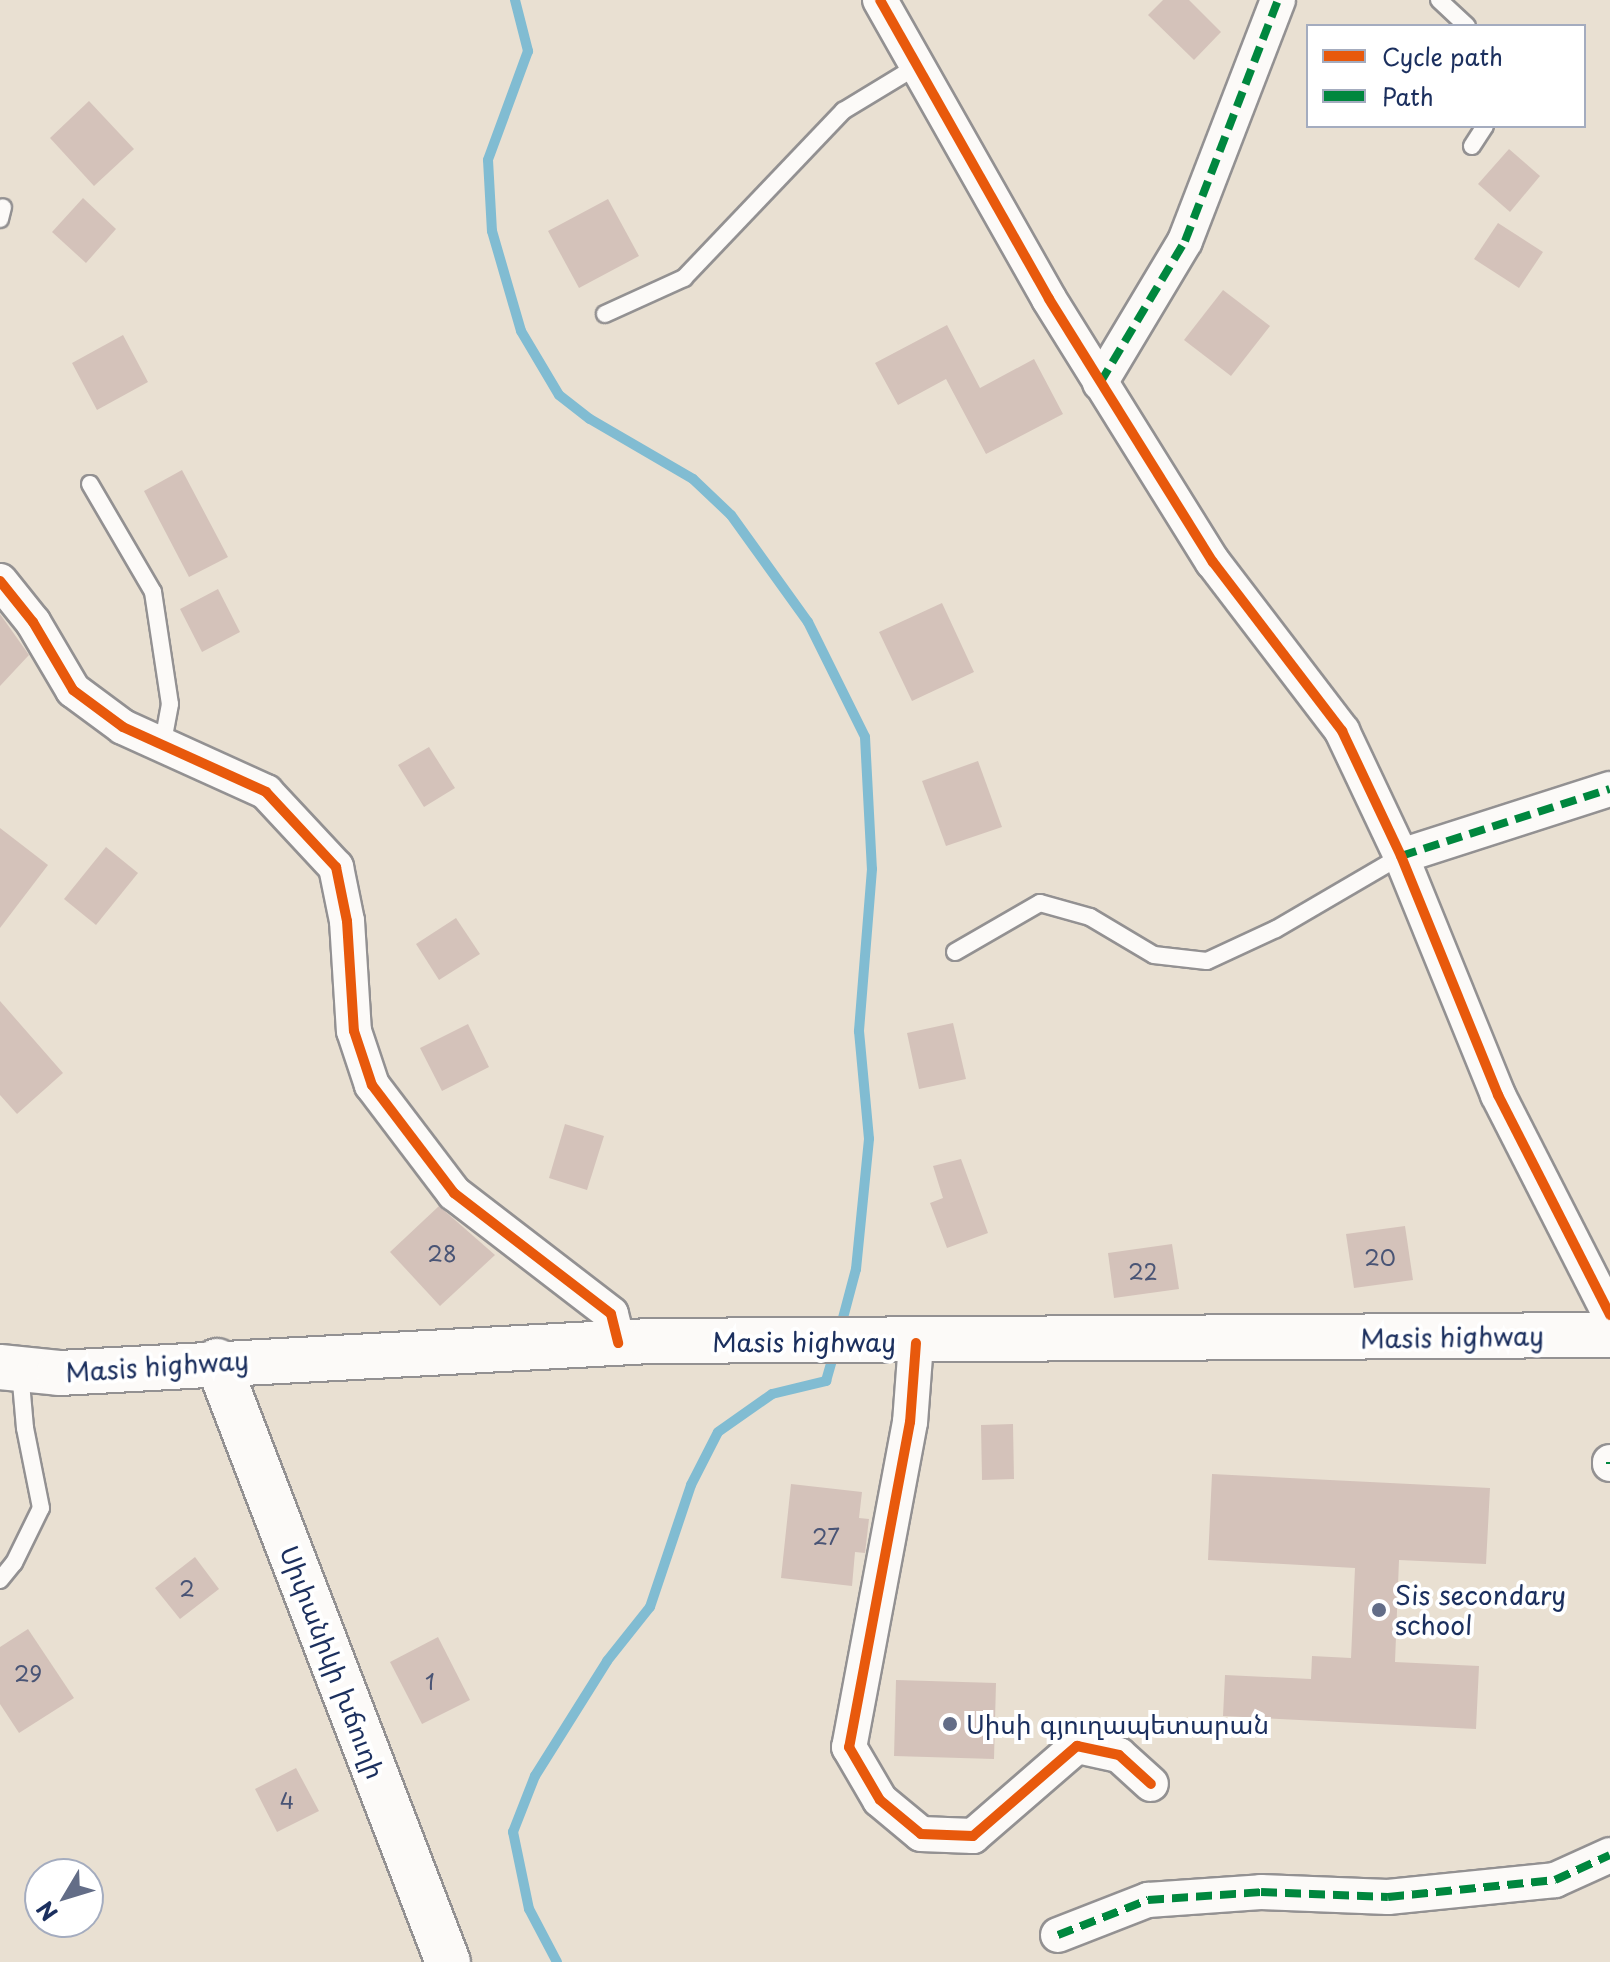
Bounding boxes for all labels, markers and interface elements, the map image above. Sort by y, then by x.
legend [1306,24,1586,128]
text: Cycle path [1382,38,1503,74]
text: Path [1382,78,1434,114]
house number: 28 [427,1240,457,1266]
house number: 20 [1364,1244,1396,1270]
house number: 22 [1128,1258,1158,1284]
street label: Masis highway [1359,1320,1545,1354]
street label: Masis highway [711,1326,897,1358]
street label: Masis highway [64,1344,250,1388]
house number: 27 [812,1523,840,1549]
street label: Սիփանիկի խճուղի [274,1541,392,1783]
house number: 2 [179,1575,195,1601]
place label: Sis secondary school [1395,1579,1567,1640]
marker: Sis secondary school [1370,1601,1388,1619]
house number: 29 [14,1660,42,1686]
house number: 1 [425,1668,435,1694]
place label: Սիսի գյուղապետարան [966,1708,1269,1740]
marker: Սիսի գյուղապետարան [941,1715,959,1733]
house number: 4 [280,1787,294,1813]
north arrow [24,1858,104,1938]
text: N [28,1895,65,1929]

